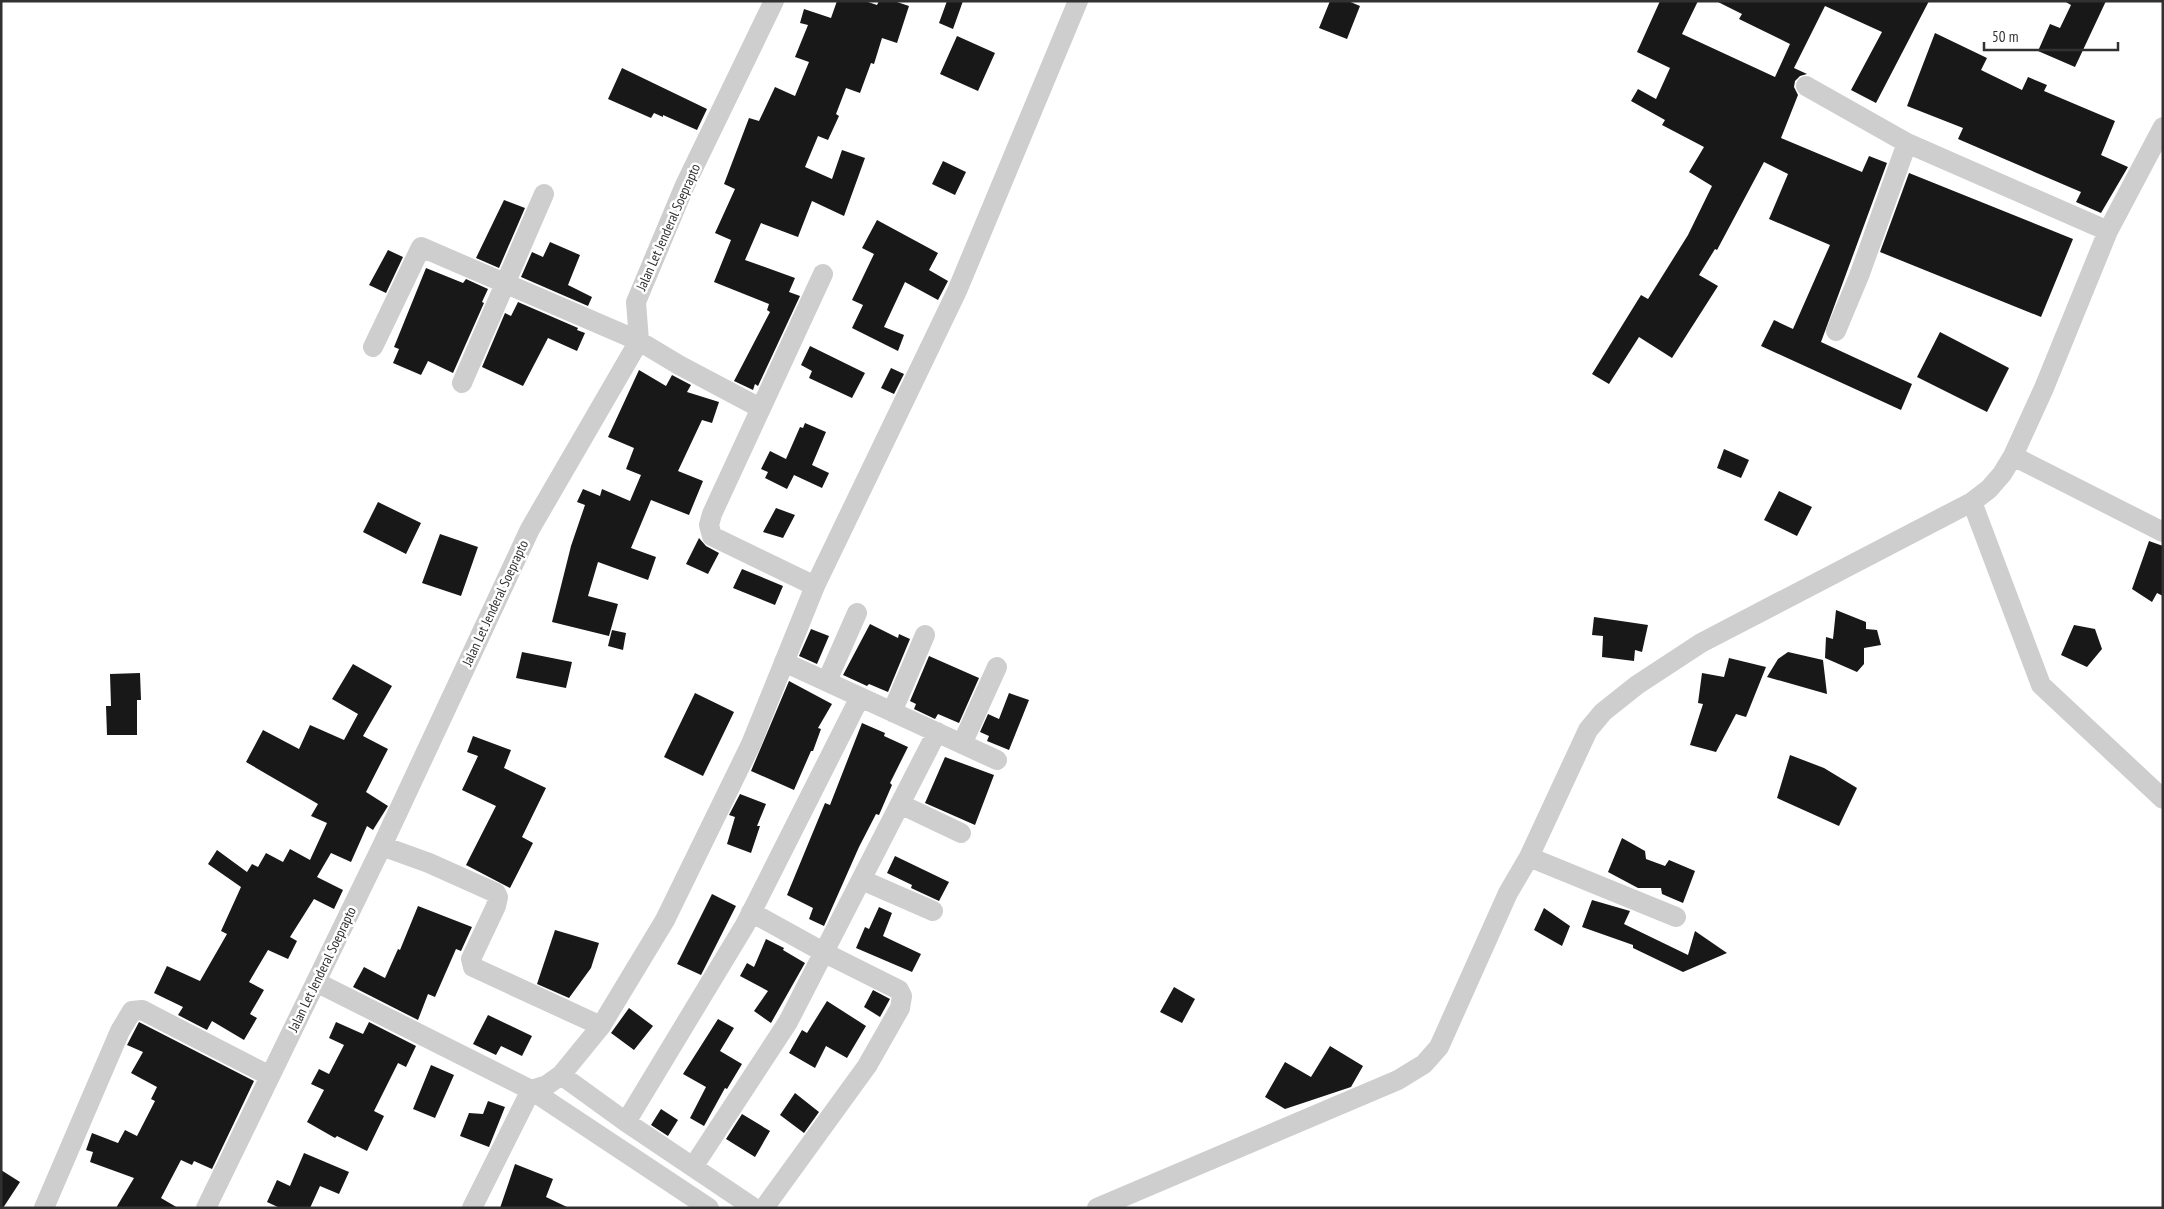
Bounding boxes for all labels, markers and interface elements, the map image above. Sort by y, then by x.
scale bar [1984,20,2118,52]
text: 50 m [1992,27,2018,46]
street label: Jalan Let Jenderal Soeprapto [632,161,704,294]
street label: Jalan Let Jenderal Soeprapto [458,537,532,670]
street label: Jalan Let Jenderal Soeprapto [283,904,360,1035]

